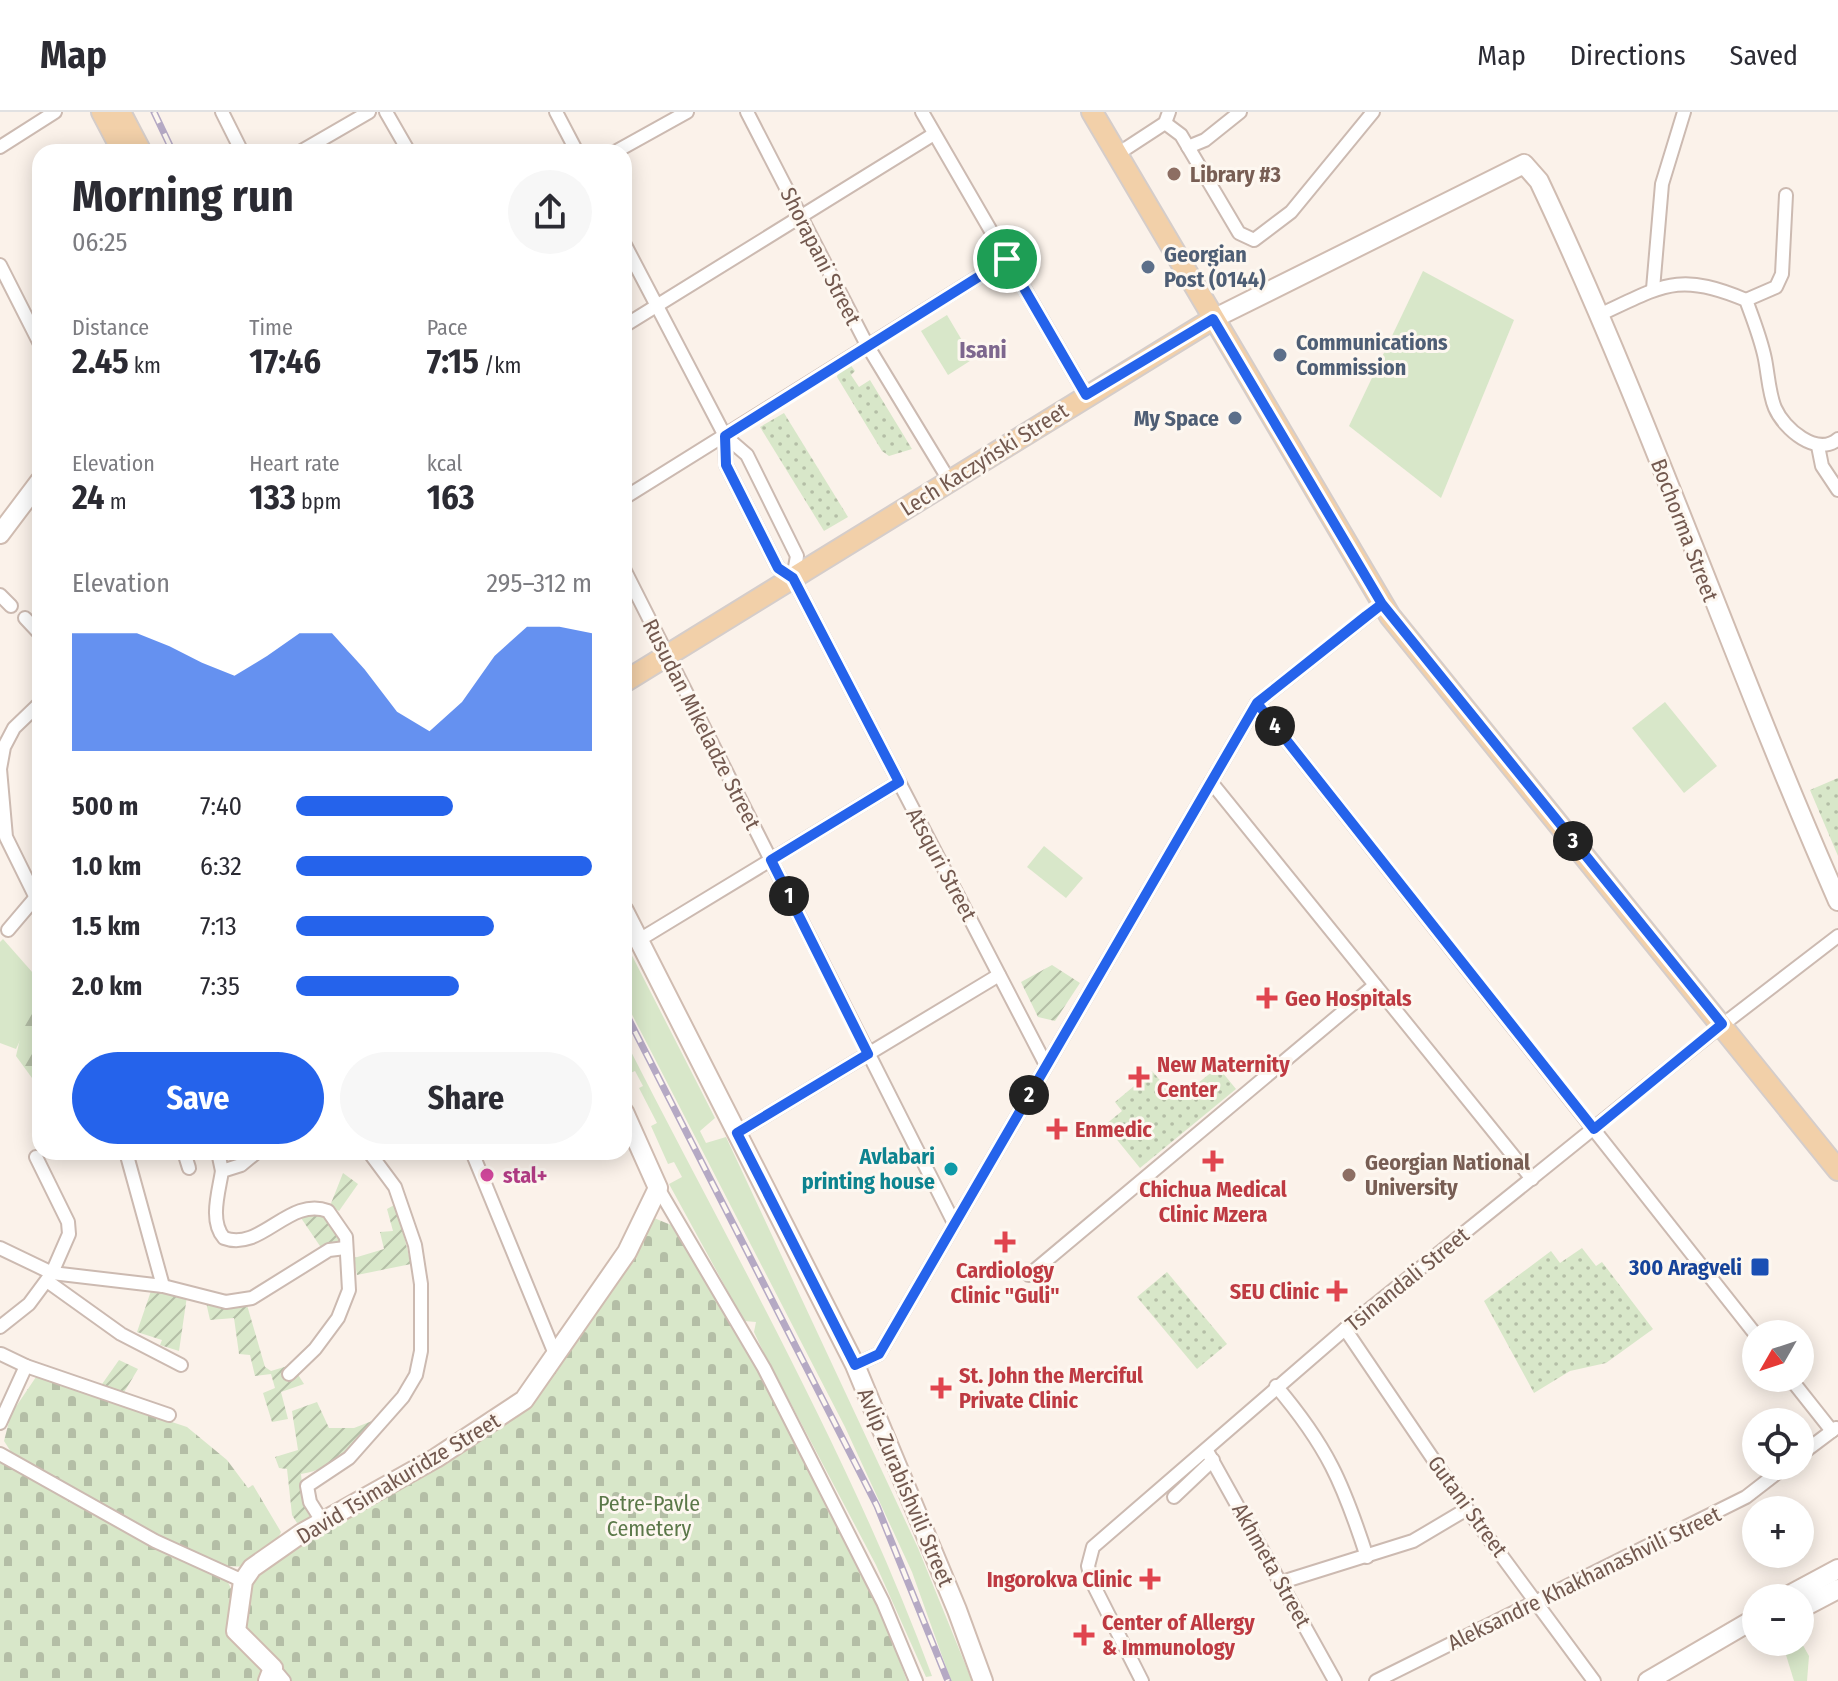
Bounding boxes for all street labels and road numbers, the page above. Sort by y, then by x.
street label: Shorapani Street [774,183,867,330]
street label: Lech Kaczyński Street [895,397,1074,522]
street label: Bochorma Street [1645,455,1724,606]
street label: Rusudan Mikeladze Street [637,614,767,835]
street label: Atsquri Street [901,803,983,926]
street label: Tsinandali Street [1340,1221,1475,1337]
street label: Avlip Zurabishvili Street [852,1384,960,1591]
street label: David Tsimakuridze Street [292,1407,505,1550]
street label: Gutani Street [1422,1450,1514,1563]
street label: Akhmeta Street [1226,1498,1317,1633]
street label: Aleksandre Khakhanashvili Street [1443,1500,1726,1656]

